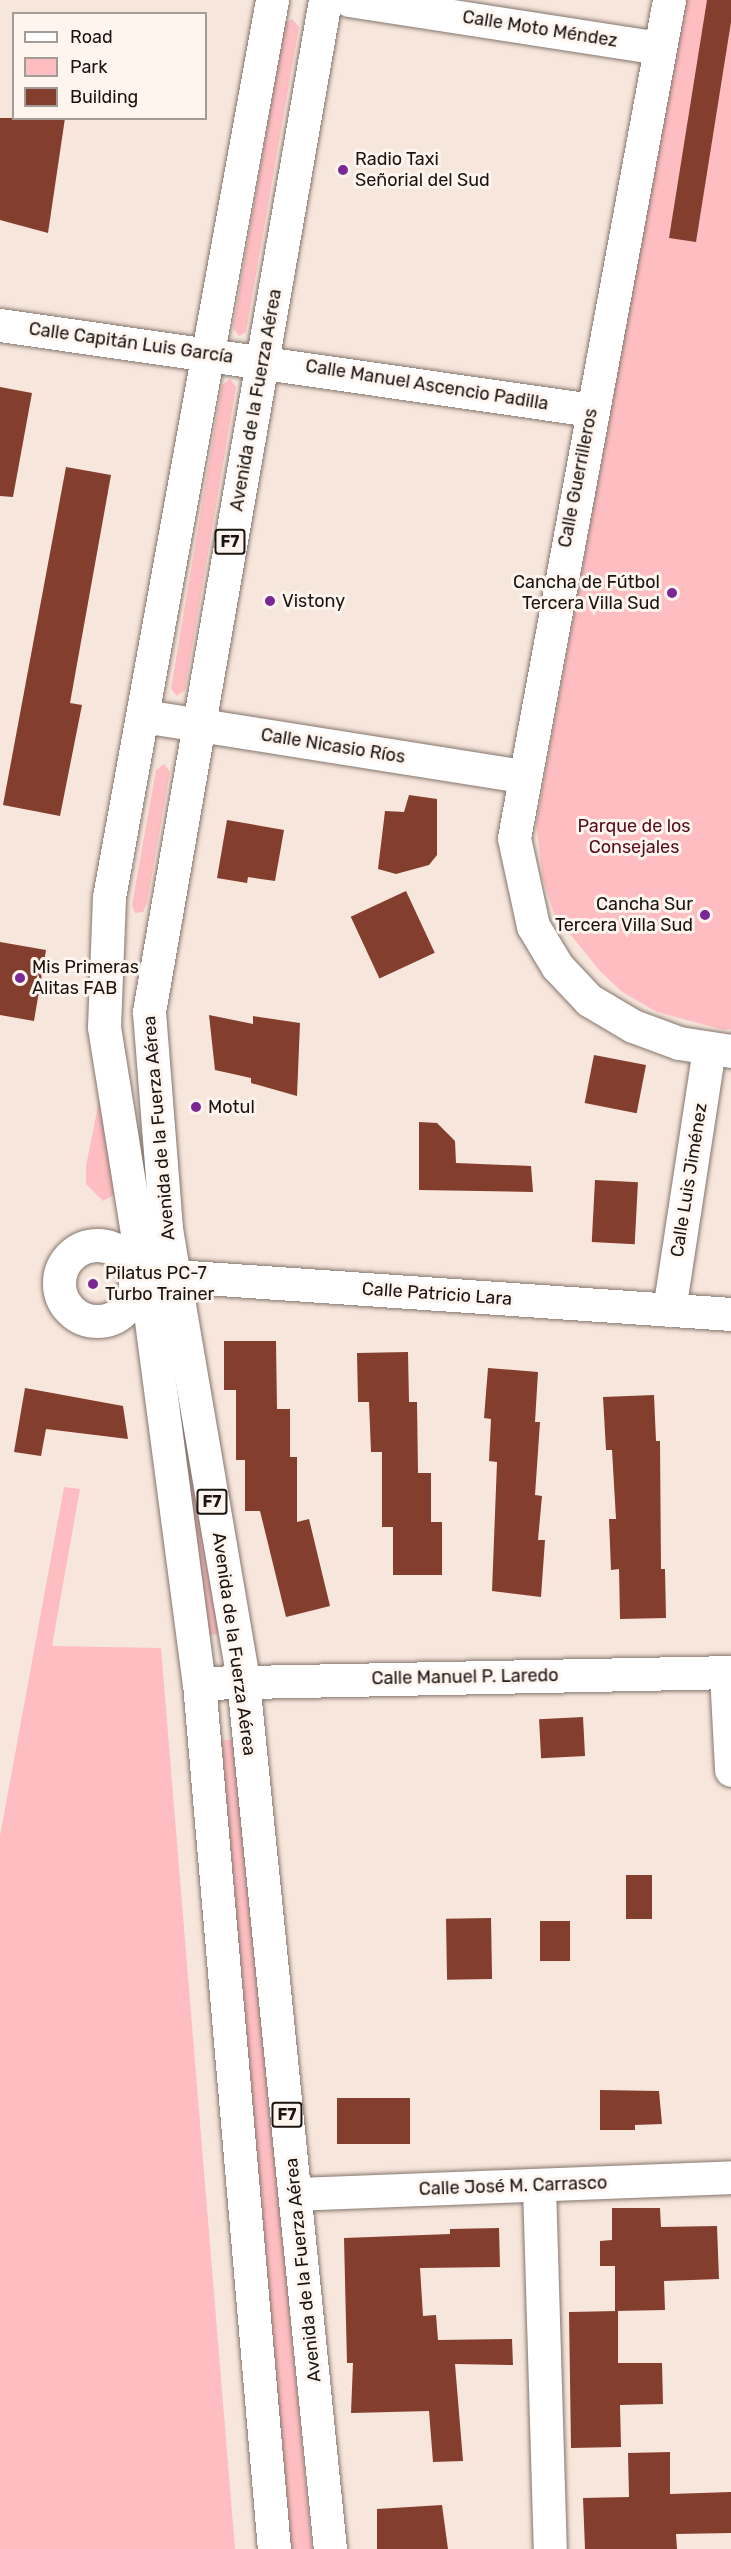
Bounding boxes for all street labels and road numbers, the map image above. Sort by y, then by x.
street label: Calle Moto Méndez [461,6,619,52]
street label: Avenida de la Fuerza Aérea [226,287,286,513]
street label: Calle Capitán Luis García [27,318,235,368]
street label: Calle Manuel Ascencio Padilla [304,355,550,415]
street label: Calle Guerrilleros [554,407,602,549]
road number: F7 [214,529,246,555]
street label: Calle Nicasio Ríos [259,724,407,768]
street label: Avenida de la Fuerza Aérea [138,1015,180,1241]
street label: Calle Luis Jiménez [666,1101,712,1259]
street label: Calle Patricio Lara [361,1278,513,1310]
road number: F7 [196,1489,228,1515]
street label: Avenida de la Fuerza Aérea [208,1531,260,1757]
street label: Calle Manuel P. Laredo [371,1665,559,1689]
road number: F7 [270,2102,304,2128]
street label: Avenida de la Fuerza Aérea [280,2157,326,2383]
street label: Calle José M. Carrasco [418,2172,608,2200]

